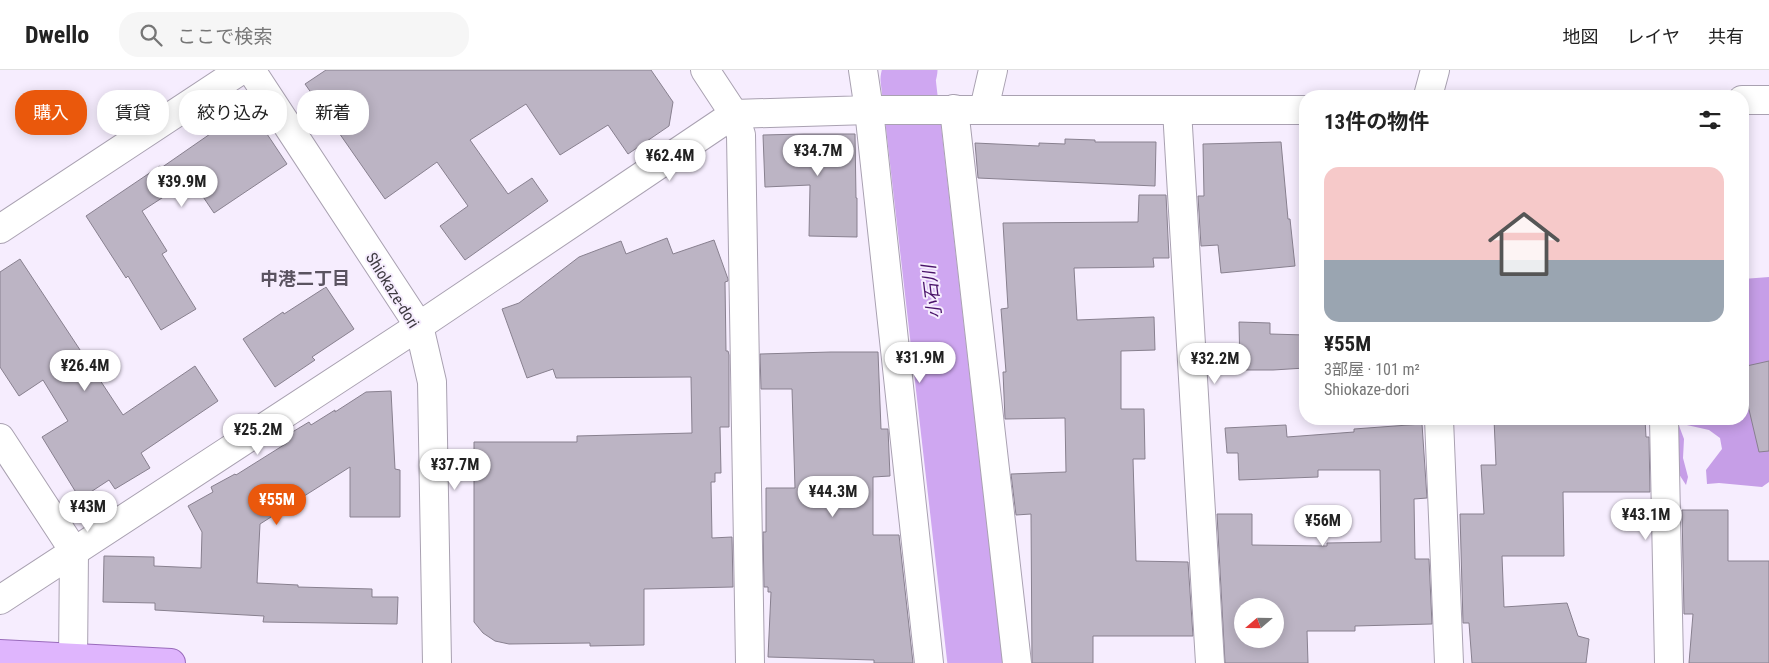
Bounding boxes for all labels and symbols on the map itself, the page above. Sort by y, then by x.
pin: ¥34.7M [777,134,859,177]
pin: ¥62.4M [629,140,711,182]
pin: ¥39.9M [141,166,223,208]
street label: Shiokaze-dori [362,249,423,332]
water label: 小石川 [918,262,945,320]
district label: 中港二丁目 [260,268,350,289]
pin: ¥31.9M [879,342,961,384]
pin: ¥32.2M [1174,342,1256,385]
pin: ¥26.4M [44,350,126,392]
pin: ¥25.2M [217,414,299,456]
pin: ¥37.7M [414,448,496,491]
pin: ¥44.3M [792,476,874,518]
pin: ¥55M [247,484,307,526]
pin: ¥43M [58,490,118,533]
pin: ¥43.1M [1605,498,1687,541]
pin: ¥56M [1293,504,1353,547]
north arrow [1234,598,1284,648]

